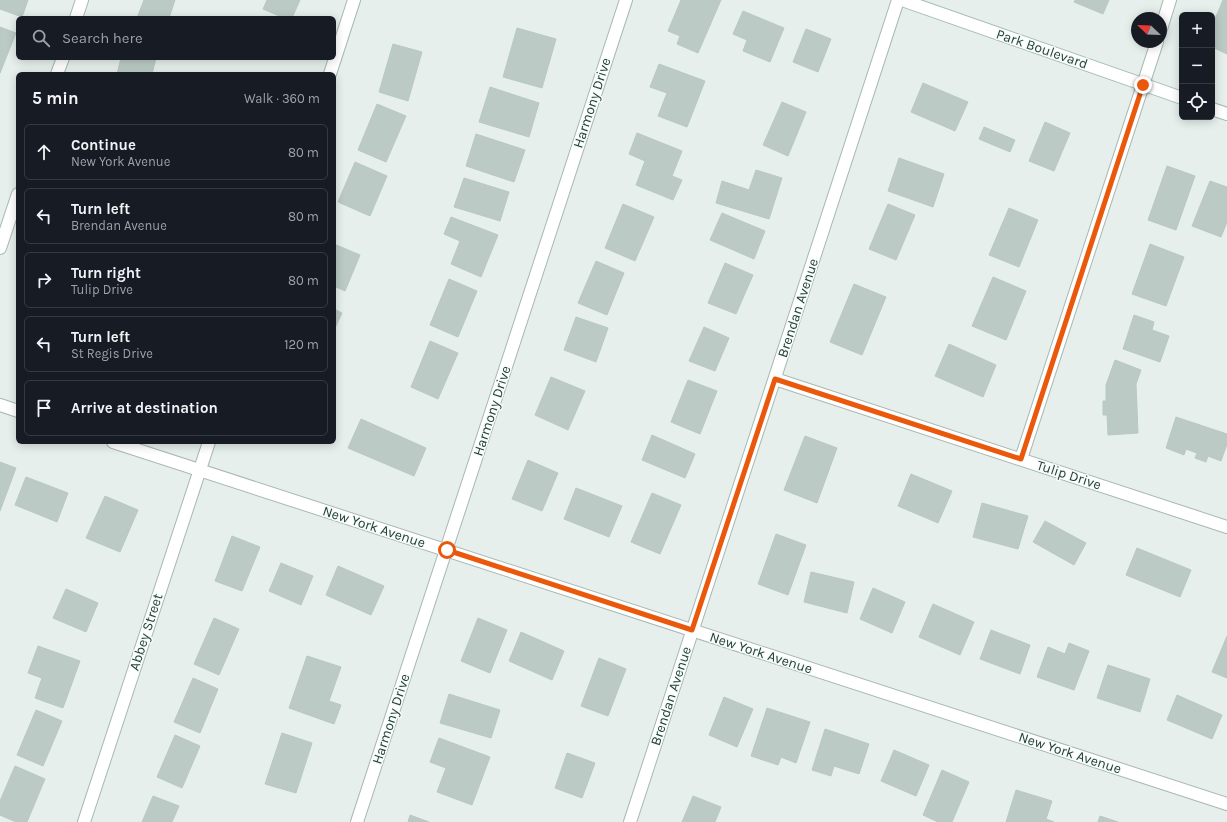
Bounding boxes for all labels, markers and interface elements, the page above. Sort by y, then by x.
north arrow [1131,12,1167,48]
map controls [1179,12,1215,120]
button: + [1179,12,1215,48]
search box [16,16,336,60]
street label: Park Boulevard [994,25,1090,73]
icon: search [30,27,52,49]
text: Search here [62,29,143,47]
button: − [1179,48,1215,84]
street label: Harmony Drive [569,56,615,150]
route end [1134,76,1152,94]
button: locate [1179,84,1215,120]
text: 5 min [32,88,79,108]
text: Walk · 360 m [244,91,320,106]
text: Continue [71,136,136,154]
icon: ahead [33,141,55,163]
text: 80 m [288,145,319,160]
text: New York Avenue [71,154,170,169]
text: Turn left [71,200,130,218]
icon: left [33,205,55,227]
text: 80 m [288,209,319,224]
text: Brendan Avenue [71,218,167,233]
street label: Brendan Avenue [774,256,822,360]
text: Turn right [71,264,141,282]
icon: right [33,269,55,291]
text: 80 m [288,273,319,288]
text: Tulip Drive [71,282,133,297]
text: Turn left [71,328,130,346]
icon: left [33,333,55,355]
text: 120 m [284,337,319,352]
text: St Regis Drive [71,346,153,361]
street label: Harmony Drive [469,364,515,458]
icon: arrive [33,397,55,419]
text: Arrive at destination [71,399,218,417]
street label: Tulip Drive [1035,457,1103,493]
street label: New York Avenue [320,502,428,552]
route start [438,541,456,559]
street label: Abbey Street [126,591,166,673]
street label: New York Avenue [707,628,815,678]
street label: Brendan Avenue [647,644,695,748]
street label: Harmony Drive [368,672,414,766]
street label: New York Avenue [1016,728,1124,778]

